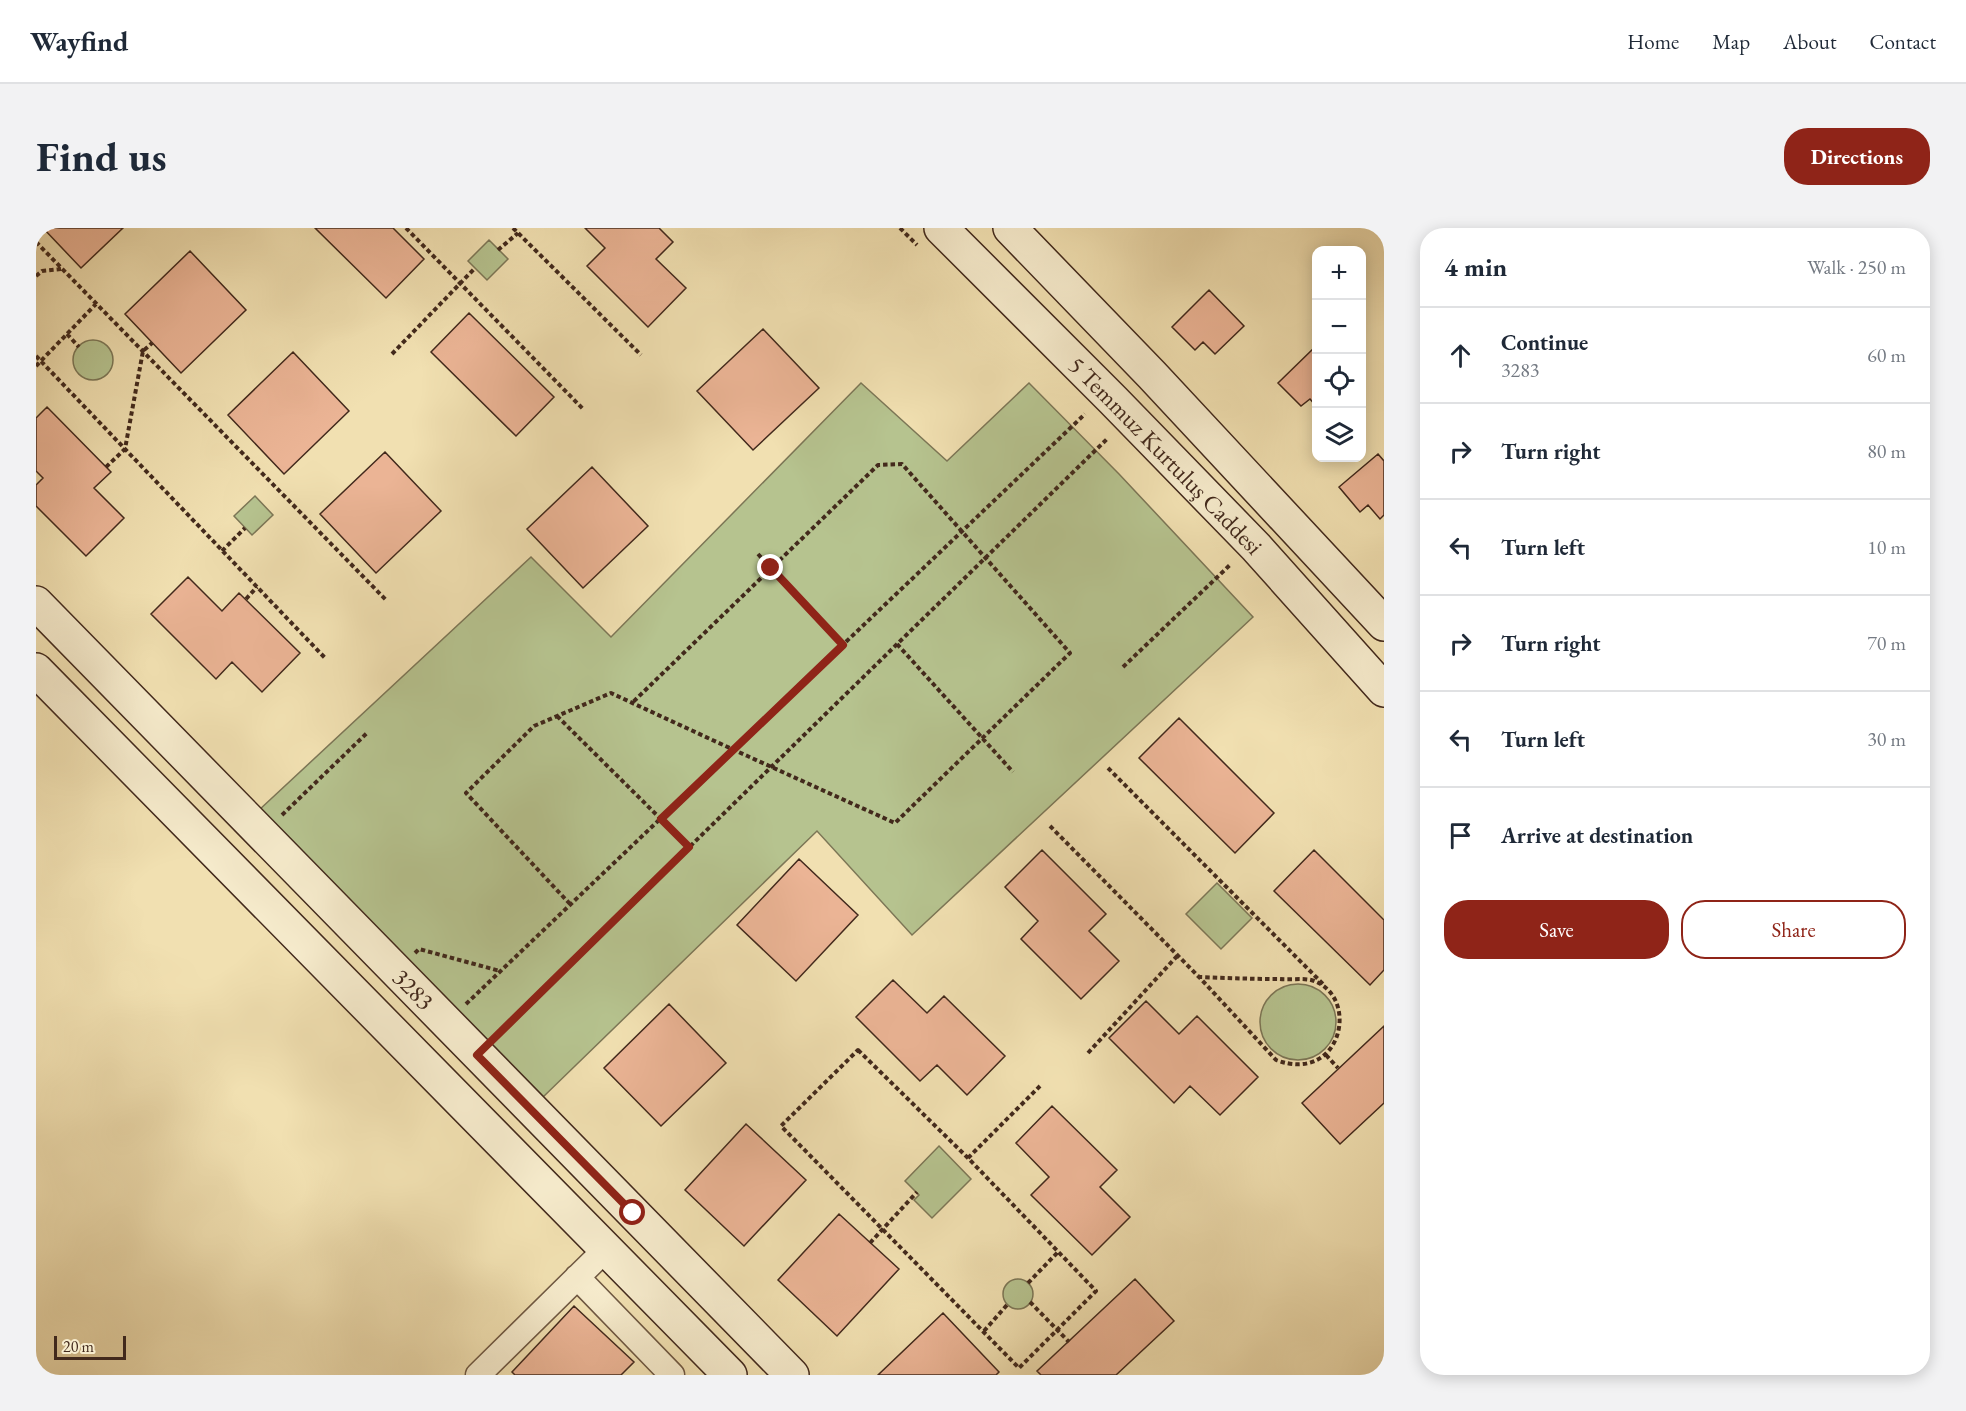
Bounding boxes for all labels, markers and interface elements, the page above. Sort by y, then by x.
text: Wayfind [30,23,128,59]
text: Home [1627,28,1679,55]
text: Map [1712,28,1750,55]
text: About [1783,28,1836,55]
text: Contact [1869,28,1936,55]
button: Directions [1784,128,1930,185]
text: Find us [36,129,167,184]
map controls [1312,246,1366,462]
button: + [1312,246,1366,300]
text: 4 min [1444,250,1507,284]
text: Walk · 250 m [1807,254,1906,280]
button: − [1312,300,1366,354]
text: Continue [1501,328,1588,357]
icon: ahead [1444,339,1477,372]
text: 60 m [1867,342,1906,368]
street label: 5 Temmuz Kurtuluş Caddesi [1062,349,1271,561]
button: locate [1312,354,1366,408]
text: 3283 [1501,357,1539,383]
button: layers [1312,408,1366,462]
icon: right [1444,435,1477,468]
text: Turn right [1501,437,1600,466]
text: 80 m [1867,438,1906,464]
icon: left [1444,531,1477,564]
text: Turn left [1501,533,1585,562]
text: 10 m [1867,534,1906,560]
route end [757,554,783,580]
icon: right [1444,627,1477,660]
text: Turn right [1501,629,1600,658]
text: 70 m [1867,630,1906,656]
icon: left [1444,723,1477,756]
text: Turn left [1501,725,1585,754]
text: 30 m [1867,726,1906,752]
icon: arrive [1444,819,1477,852]
text: Arrive at destination [1501,821,1693,850]
button: Save [1444,900,1669,959]
button: Share [1681,900,1906,959]
street label: 3283 [387,961,441,1016]
route start [619,1199,645,1225]
scale bar [54,1333,126,1360]
text: 20 m [63,1336,94,1357]

